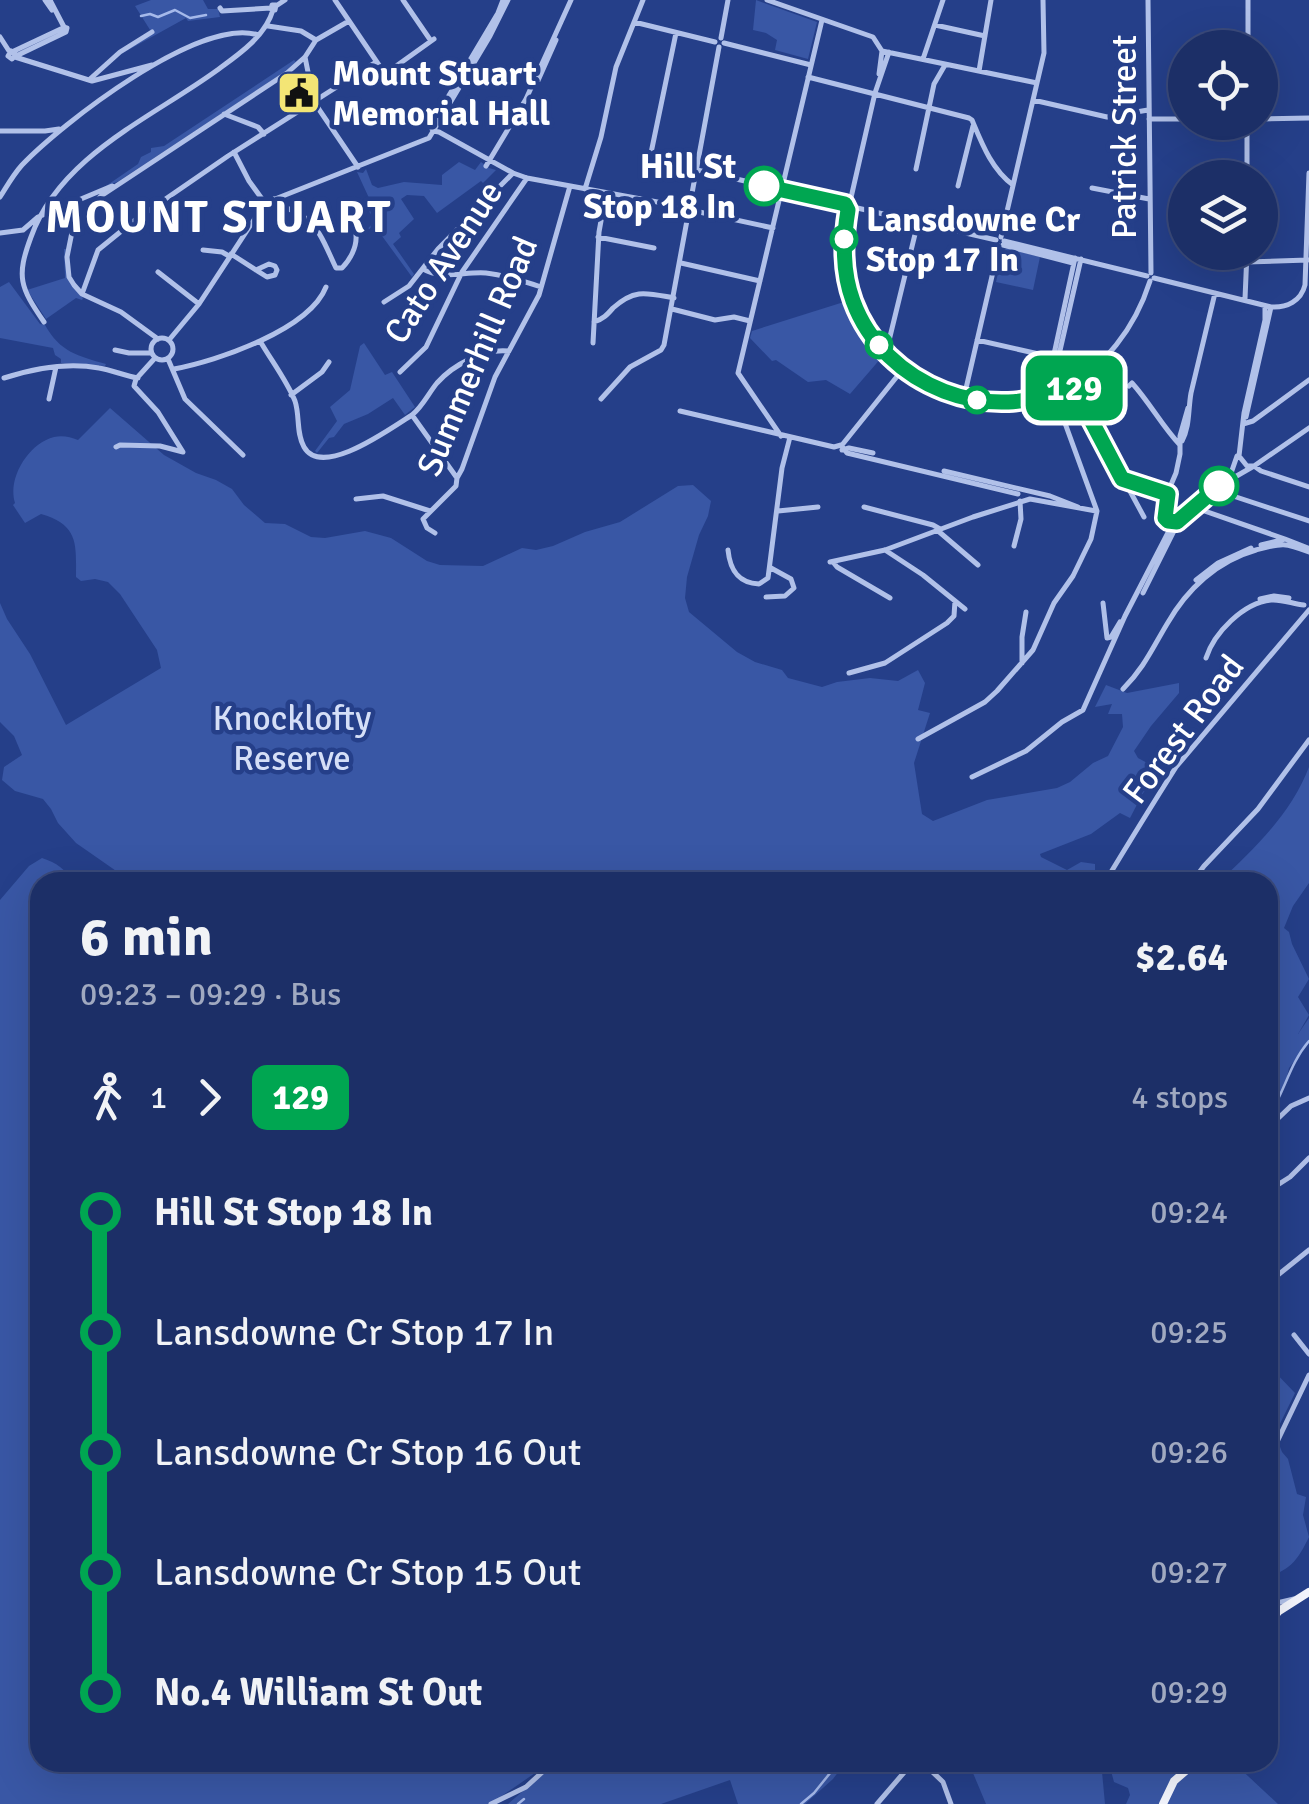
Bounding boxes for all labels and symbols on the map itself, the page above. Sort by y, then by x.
street label: Patrick Street [1103,35,1146,239]
place label: Mount Stuart Memorial Hall [332,52,550,135]
public building icon: Mount Stuart Memorial Hall [276,70,322,116]
place label: Hill St Stop 18 In [583,145,736,228]
marker: Hill St Stop 18 In [745,167,783,205]
street label: Cato Avenue [375,173,512,352]
district label: MOUNT STUART [45,190,393,245]
place label: Lansdowne Cr Stop 17 In [866,198,1080,281]
marker: Lansdowne Cr Stop 17 In [831,226,857,252]
street label: Summerhill Road [408,230,547,482]
unlabelled marker [866,332,892,358]
line badge: 129 [1016,356,1132,420]
unlabelled marker [964,387,990,413]
unlabelled marker [1200,467,1238,505]
street label: Forest Road [1113,646,1253,812]
park label: Knocklofty Reserve [213,697,371,780]

